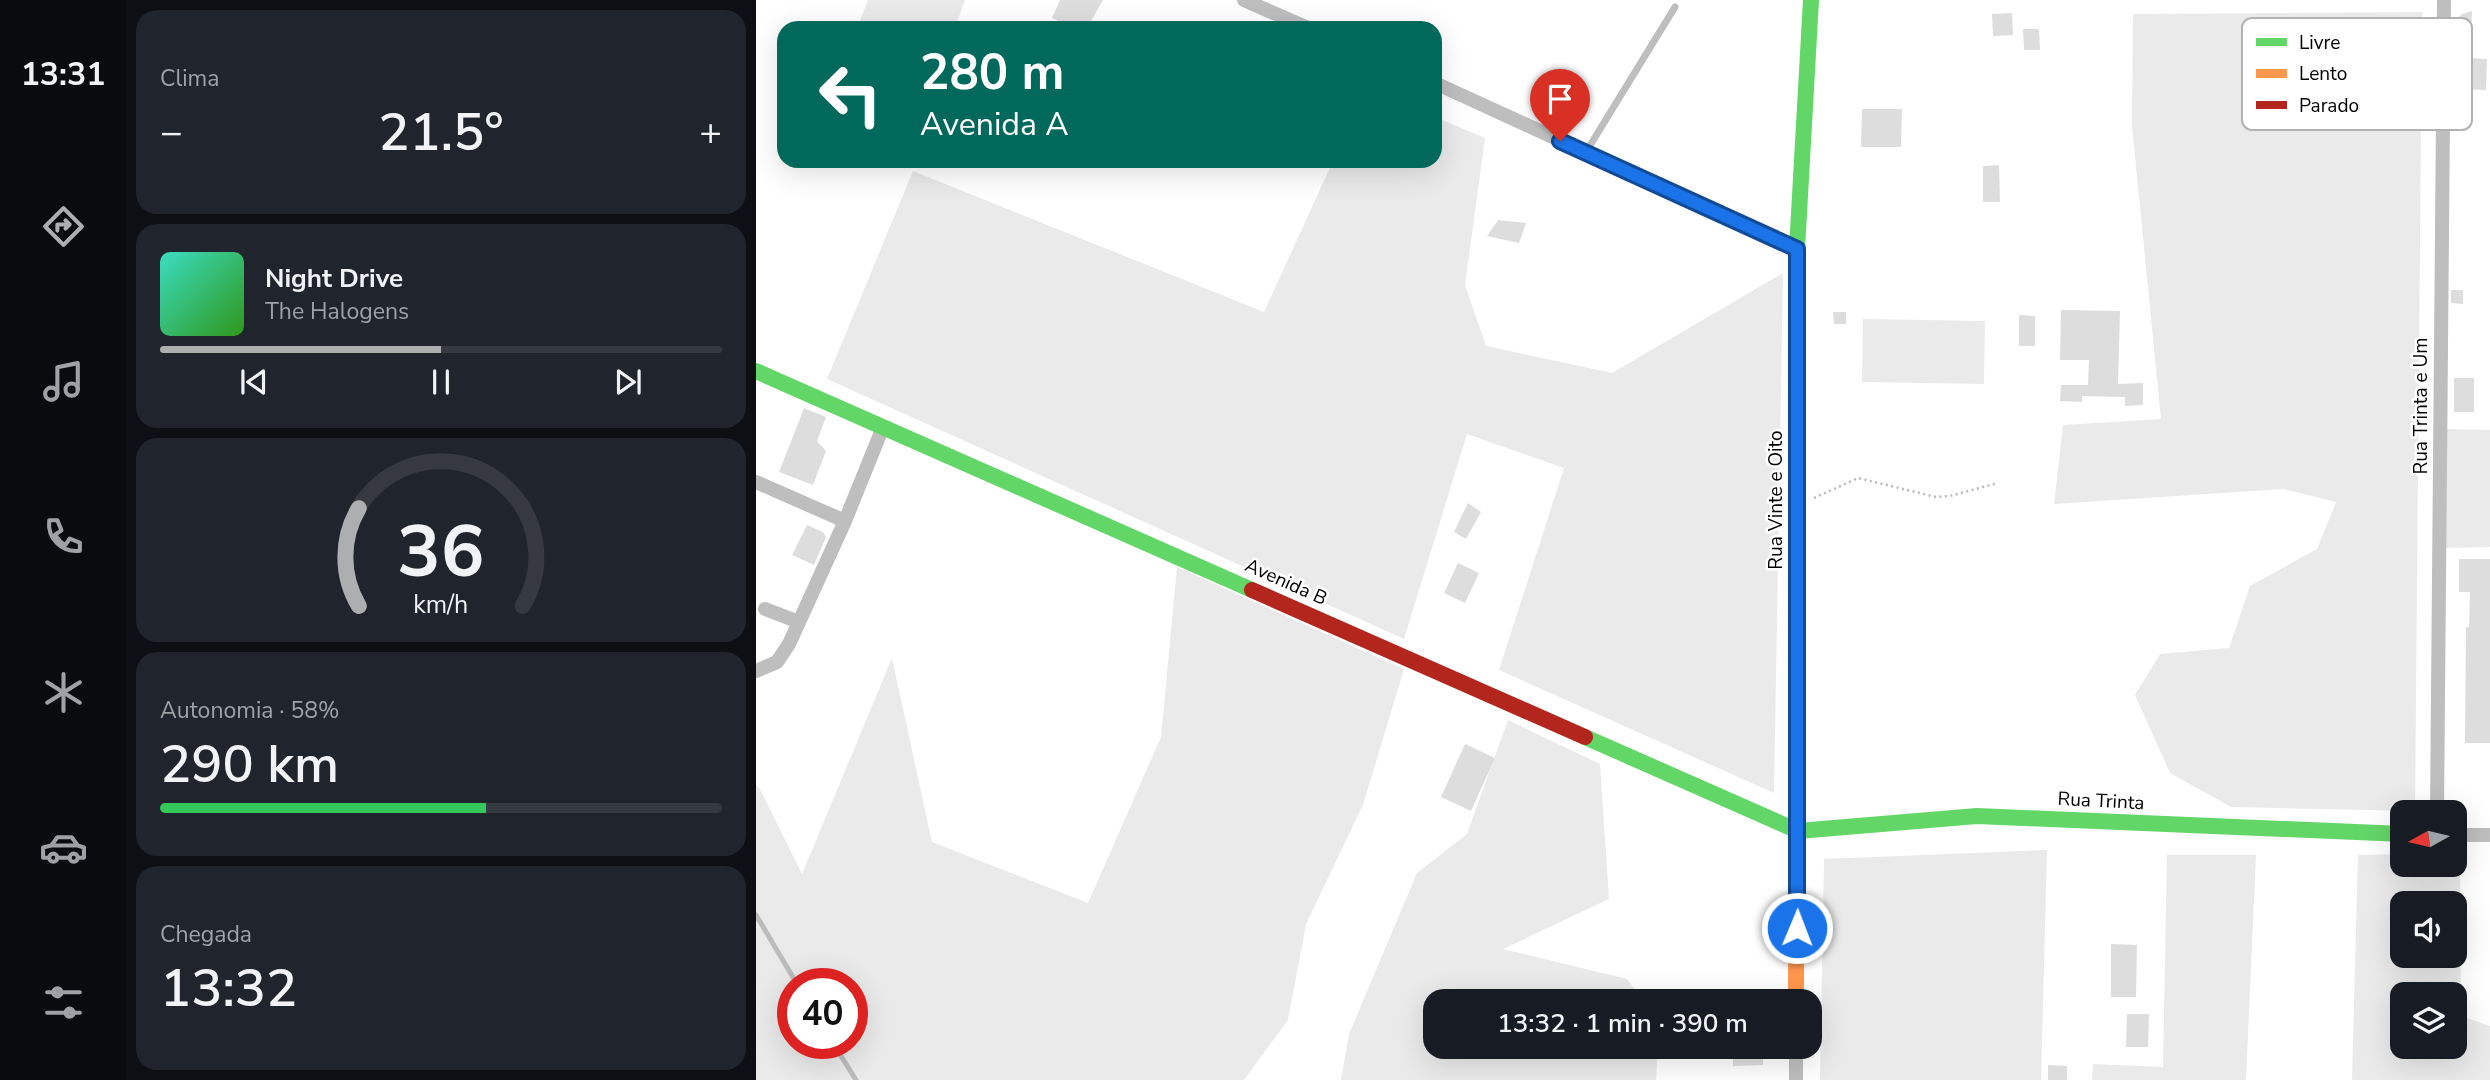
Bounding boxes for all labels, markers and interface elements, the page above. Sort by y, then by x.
legend [2242,18,2472,130]
text: Livre [2299,30,2340,56]
text: 280 m [920,39,1064,106]
icon: left [805,49,896,140]
text: 13:31 [21,53,105,96]
text: Lento [2299,61,2347,87]
text: Clima [160,63,220,94]
pin [1530,69,1590,141]
icon: arrive [1541,80,1579,118]
text: Parado [2299,93,2359,119]
text: 21.5° [378,97,504,168]
text: Avenida A [920,103,1069,146]
text: − [160,107,183,158]
text: + [699,107,722,158]
icon: directions [39,202,88,251]
text: Night Drive [265,261,403,296]
text: The Halogens [265,296,409,327]
street label: Rua Trinta e Um [2408,337,2434,475]
icon: music [39,357,88,406]
icon: previous [235,363,273,401]
icon: pause [422,363,460,401]
icon: next [609,363,647,401]
street label: Rua Vinte e Oito [1763,430,1789,570]
text: 36 [397,502,485,602]
icon: phone [39,512,88,561]
street label: Avenida B [1241,552,1331,612]
text: km/h [413,588,469,622]
icon: climate [39,668,88,717]
text: Autonomia · 58% [160,695,340,726]
text: 290 km [160,729,339,800]
street label: Rua Trinta [2057,786,2145,816]
north arrow [2390,800,2468,877]
map controls [2390,800,2467,1059]
icon: car [39,823,88,872]
position arrow [1760,891,1834,965]
button: sound [2390,891,2467,968]
text: Chegada [160,919,252,950]
text: 13:32 [160,953,297,1024]
speed limit sign: 40 [777,968,868,1059]
icon: filters [39,978,88,1027]
button: layers [2390,982,2467,1059]
text: 13:32 · 1 min · 390 m [1497,1006,1748,1041]

